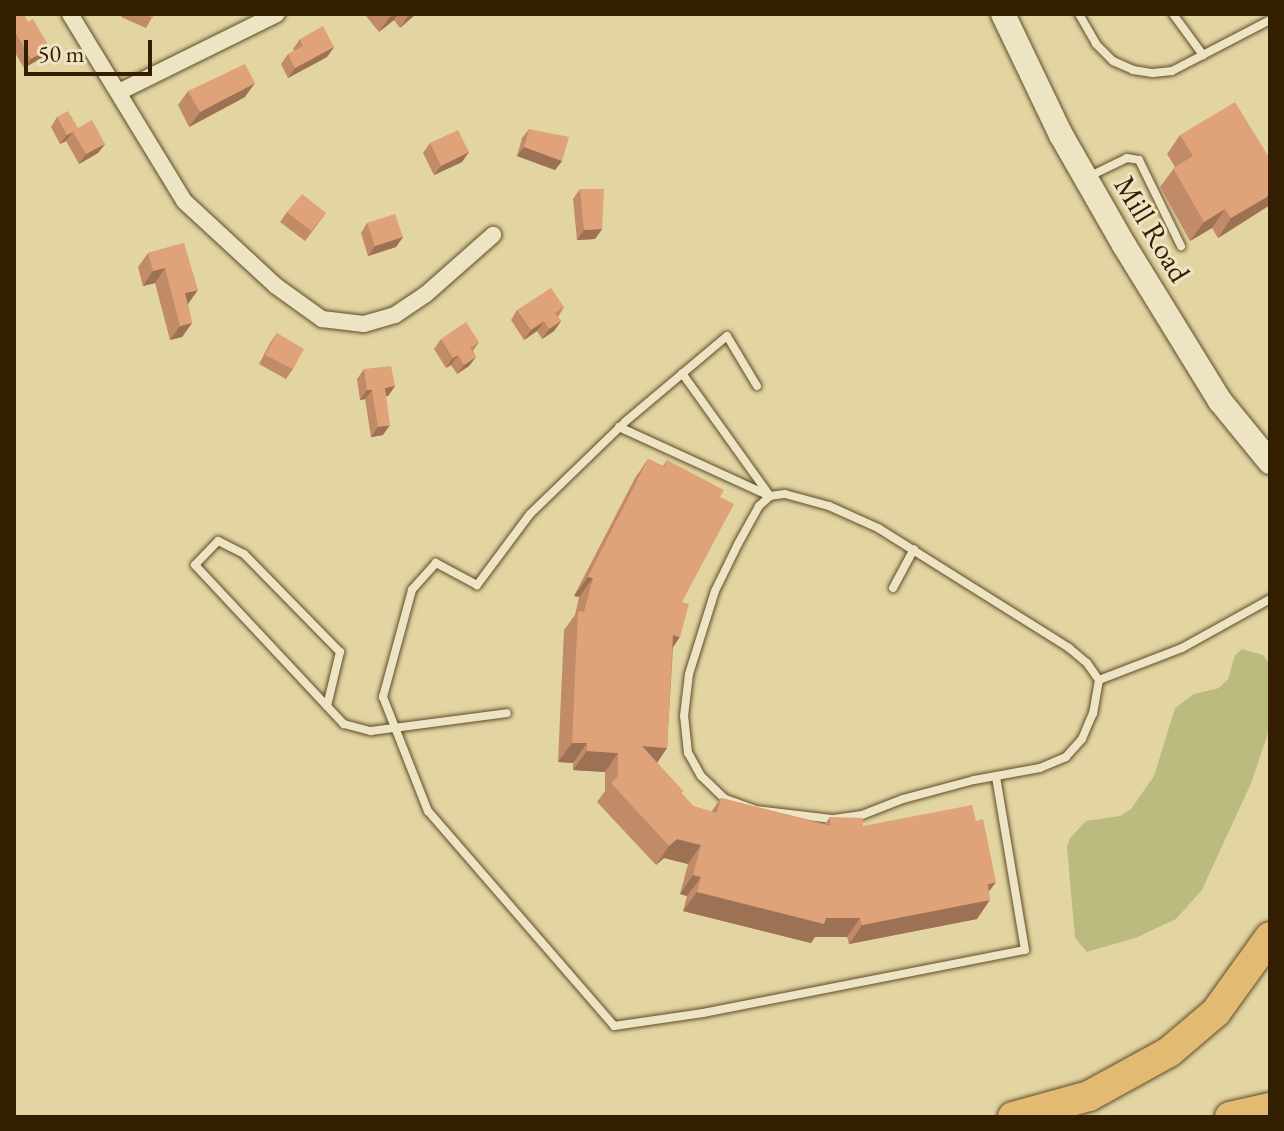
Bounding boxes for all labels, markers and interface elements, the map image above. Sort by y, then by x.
scale bar [28,24,156,74]
text: 50 m [38,38,85,69]
street label: Mill Road [1106,169,1198,289]

